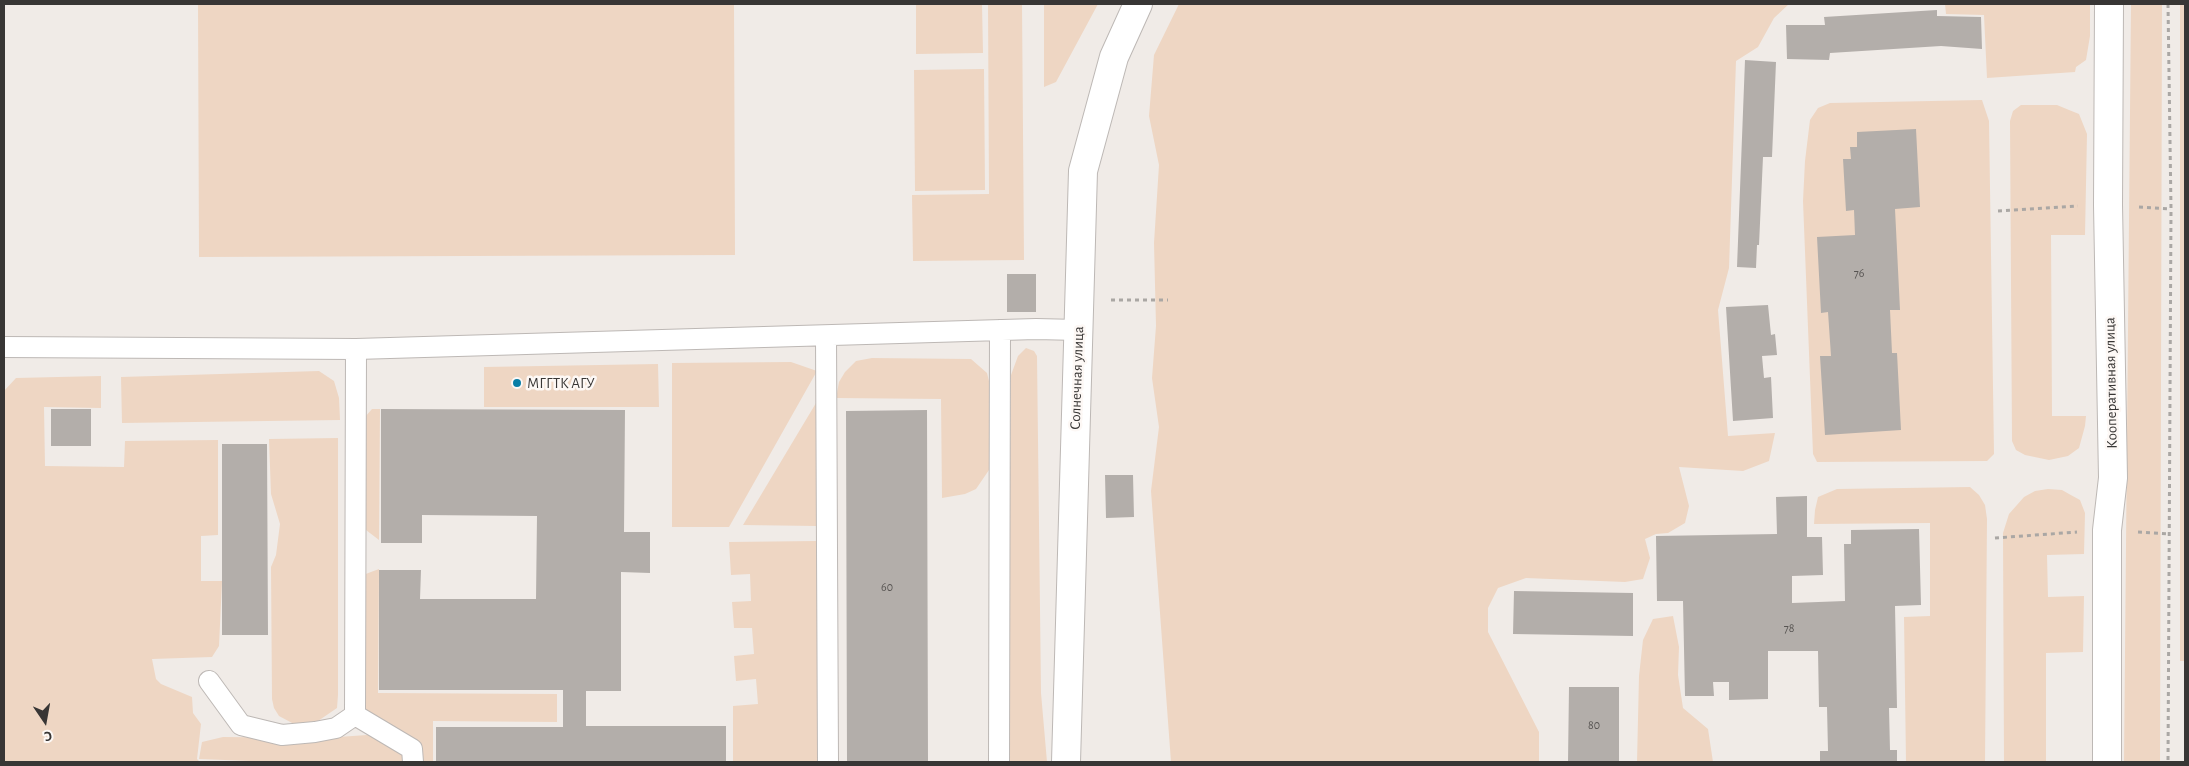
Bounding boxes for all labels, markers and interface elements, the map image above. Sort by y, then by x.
house number: 76 [1854,266,1864,280]
street label: Кооперативная улица [2101,317,2121,449]
street label: Солнечная улица [1066,326,1088,430]
place label: МГГТК АГУ [527,374,595,392]
marker: МГГТК АГУ [511,377,523,389]
house number: 60 [881,580,893,594]
house number: 78 [1784,621,1794,635]
north arrow [20,696,70,746]
house number: 80 [1588,718,1600,732]
text: С [43,728,53,743]

